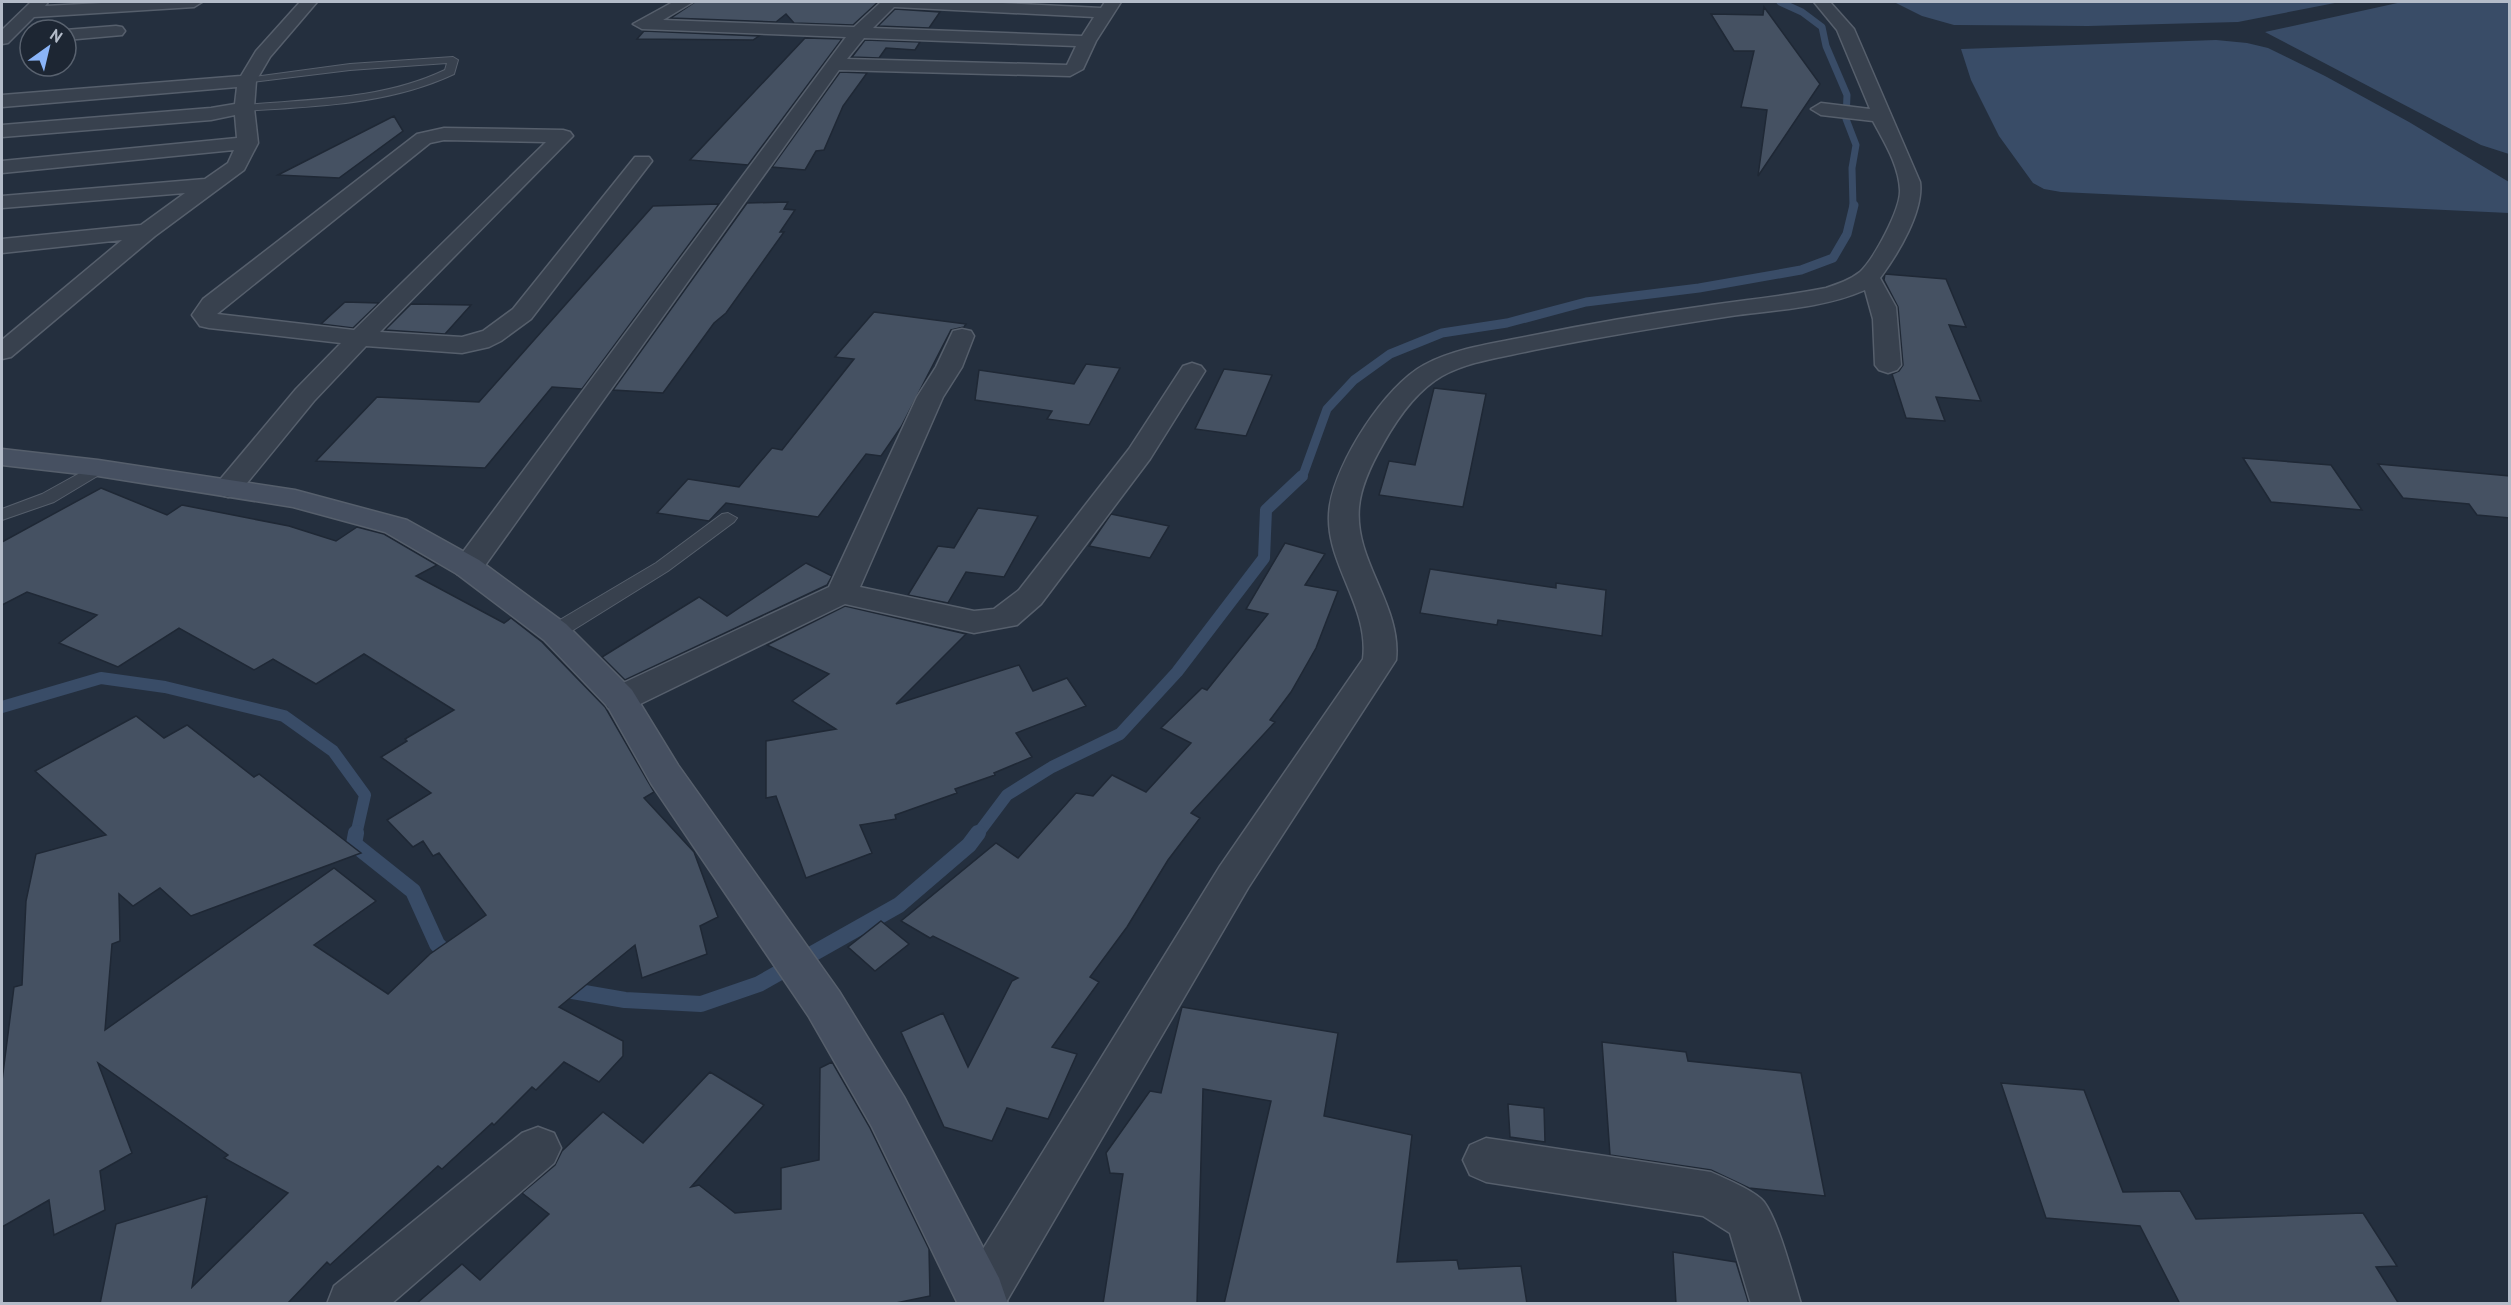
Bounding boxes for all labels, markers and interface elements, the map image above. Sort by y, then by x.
north arrow [18,18,78,78]
text: N [46,24,66,47]

